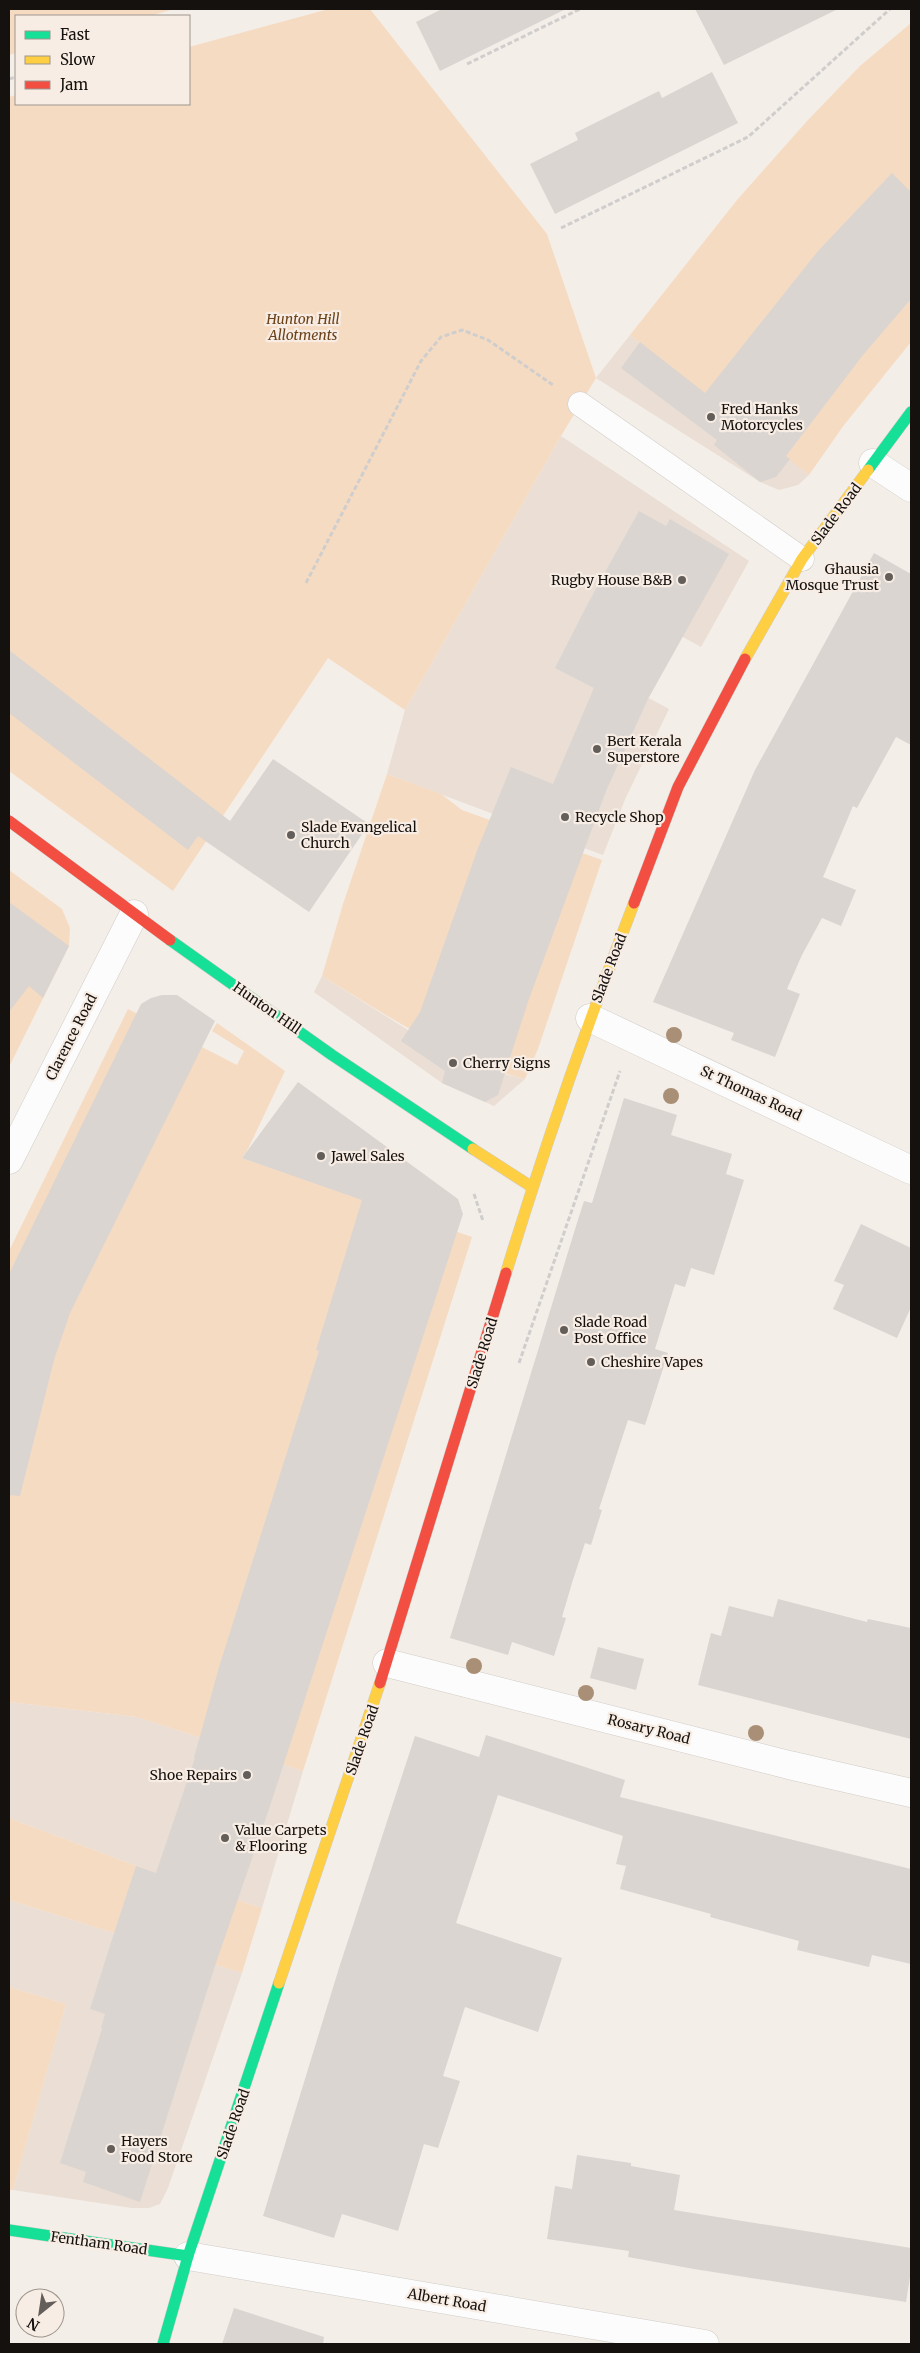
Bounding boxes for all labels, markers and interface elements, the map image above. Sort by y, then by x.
legend [15,15,190,105]
text: Fast [60,25,90,44]
text: Slow [60,50,95,69]
text: Jam [59,75,88,94]
park label: Hunton Hill Allotments [265,310,340,344]
place label: Fred Hanks Motorcycles [721,400,803,434]
marker: Fred Hanks Motorcycles [705,411,717,423]
street label: Slade Road [807,479,866,549]
place label: Ghausia Mosque Trust [786,560,880,594]
place label: Rugby House B&B [551,571,672,589]
marker: Ghausia Mosque Trust [883,571,895,583]
marker: Rugby House B&B [676,574,688,586]
place label: Bert Kerala Superstore [607,732,682,766]
marker: Bert Kerala Superstore [591,743,603,755]
place label: Recycle Shop [575,808,664,826]
marker: Recycle Shop [559,811,571,823]
place label: Slade Evangelical Church [301,818,417,852]
marker: Slade Evangelical Church [285,829,297,841]
street label: Slade Road [587,930,631,1005]
street label: Hunton Hill [229,978,305,1038]
street label: Clarence Road [41,990,101,1083]
place label: Cherry Signs [463,1054,550,1072]
marker: Cherry Signs [447,1057,459,1069]
street label: St Thomas Road [697,1062,805,1125]
place label: Jawel Sales [330,1147,405,1165]
marker: Jawel Sales [315,1150,327,1162]
place label: Slade Road Post Office [574,1313,648,1347]
street label: Slade Road [463,1315,501,1391]
marker: Slade Road Post Office [558,1324,570,1336]
place label: Cheshire Vapes [601,1353,703,1371]
marker: Cheshire Vapes [585,1356,597,1368]
street label: Slade Road [342,1702,383,1778]
street label: Rosary Road [606,1710,693,1748]
place label: Shoe Repairs [150,1766,237,1784]
marker: Shoe Repairs [241,1769,253,1781]
place label: Value Carpets & Flooring [234,1821,327,1855]
marker: Value Carpets & Flooring [219,1832,231,1844]
street label: Slade Road [213,2086,254,2162]
place label: Hayers Food Store [121,2132,193,2166]
marker: Hayers Food Store [105,2143,117,2155]
street label: Fentham Road [49,2227,149,2259]
street label: Albert Road [405,2284,488,2316]
north arrow [15,2288,65,2338]
text: N [24,2314,43,2335]

